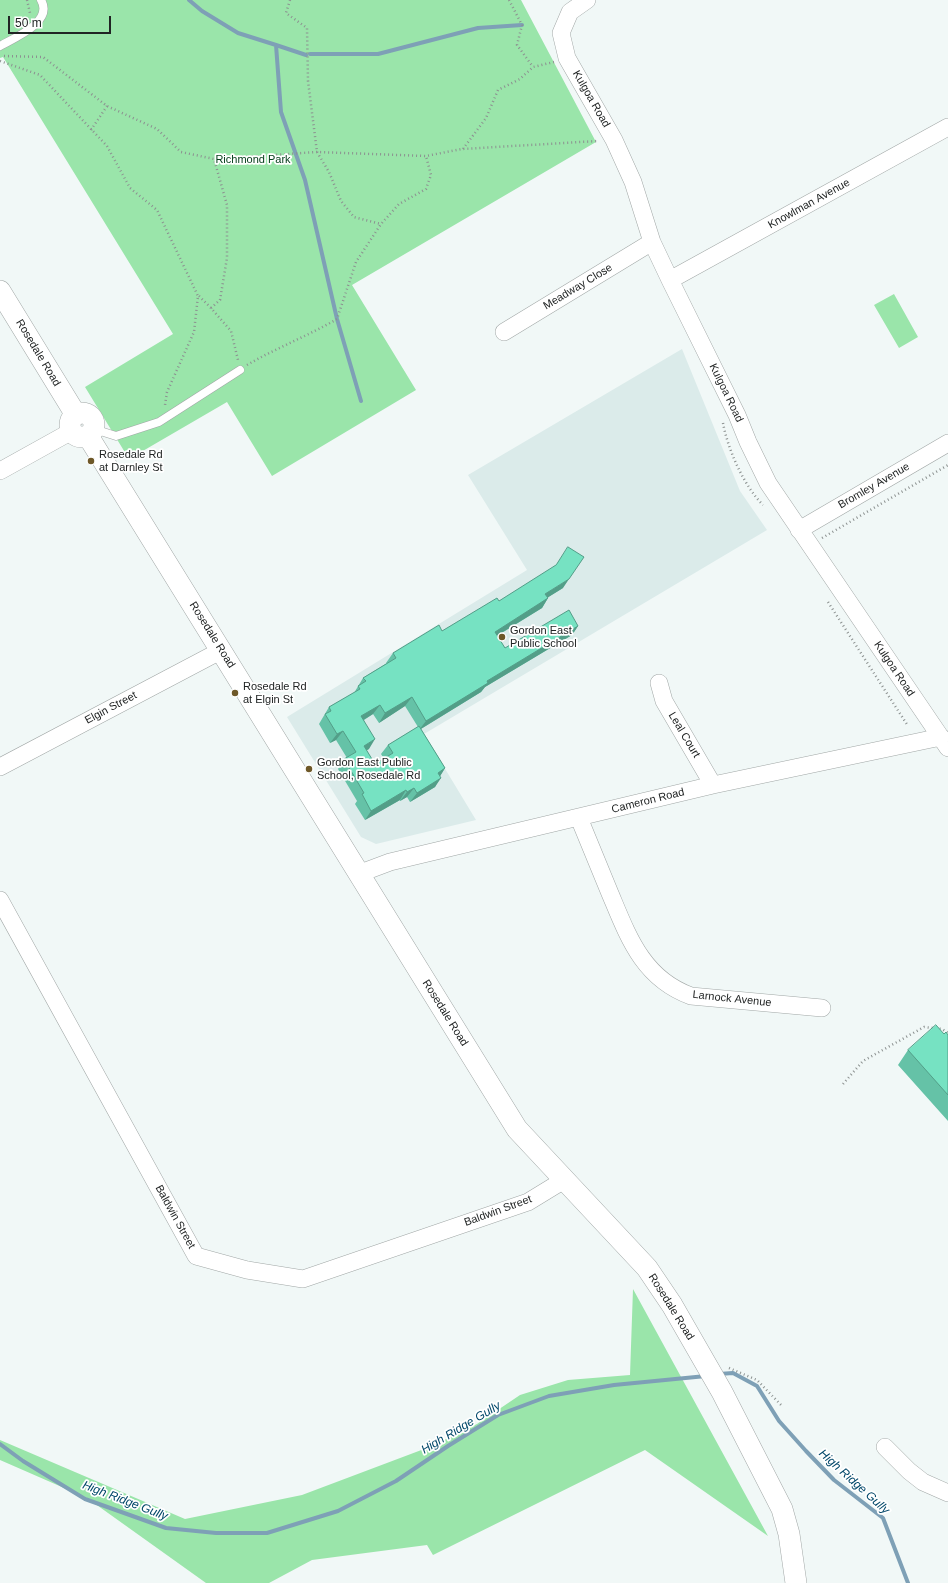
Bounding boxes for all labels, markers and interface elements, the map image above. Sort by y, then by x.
scale bar [10,8,113,34]
text: 50 m [15,16,42,30]
street label: Kulgoa Road [569,68,613,130]
park label: Richmond Park [215,153,291,167]
street label: Knowlman Avenue [766,176,852,232]
street label: Meadway Close [541,261,615,313]
street label: Rosedale Road [13,317,63,389]
street label: Kulgoa Road [706,362,746,424]
place label: Rosedale Rd at Darnley St [99,448,163,474]
marker: Rosedale Rd at Darnley St [86,456,96,466]
street label: Bromley Avenue [836,460,912,512]
street label: Rosedale Road [186,599,238,671]
place label: Gordon East Public School [510,624,577,650]
marker: Gordon East Public School [497,632,507,642]
street label: Kulgoa Road [871,639,917,699]
place label: Rosedale Rd at Elgin St [243,680,307,706]
marker: Rosedale Rd at Elgin St [230,688,240,698]
street label: Elgin Street [83,689,139,727]
street label: Leal Court [665,710,703,760]
place label: Gordon East Public School, Rosedale Rd [317,756,420,782]
marker: Gordon East Public School, Rosedale Rd [304,764,314,774]
street label: Cameron Road [610,786,686,816]
street label: Rosedale Road [419,977,471,1049]
street label: Larnock Avenue [692,988,772,1010]
street label: Baldwin Street [152,1183,198,1251]
street label: Baldwin Street [462,1193,534,1229]
street label: Rosedale Road [645,1271,697,1343]
water label: High Ridge Gully [419,1399,503,1457]
water label: High Ridge Gully [816,1447,892,1517]
water label: High Ridge Gully [80,1478,170,1524]

